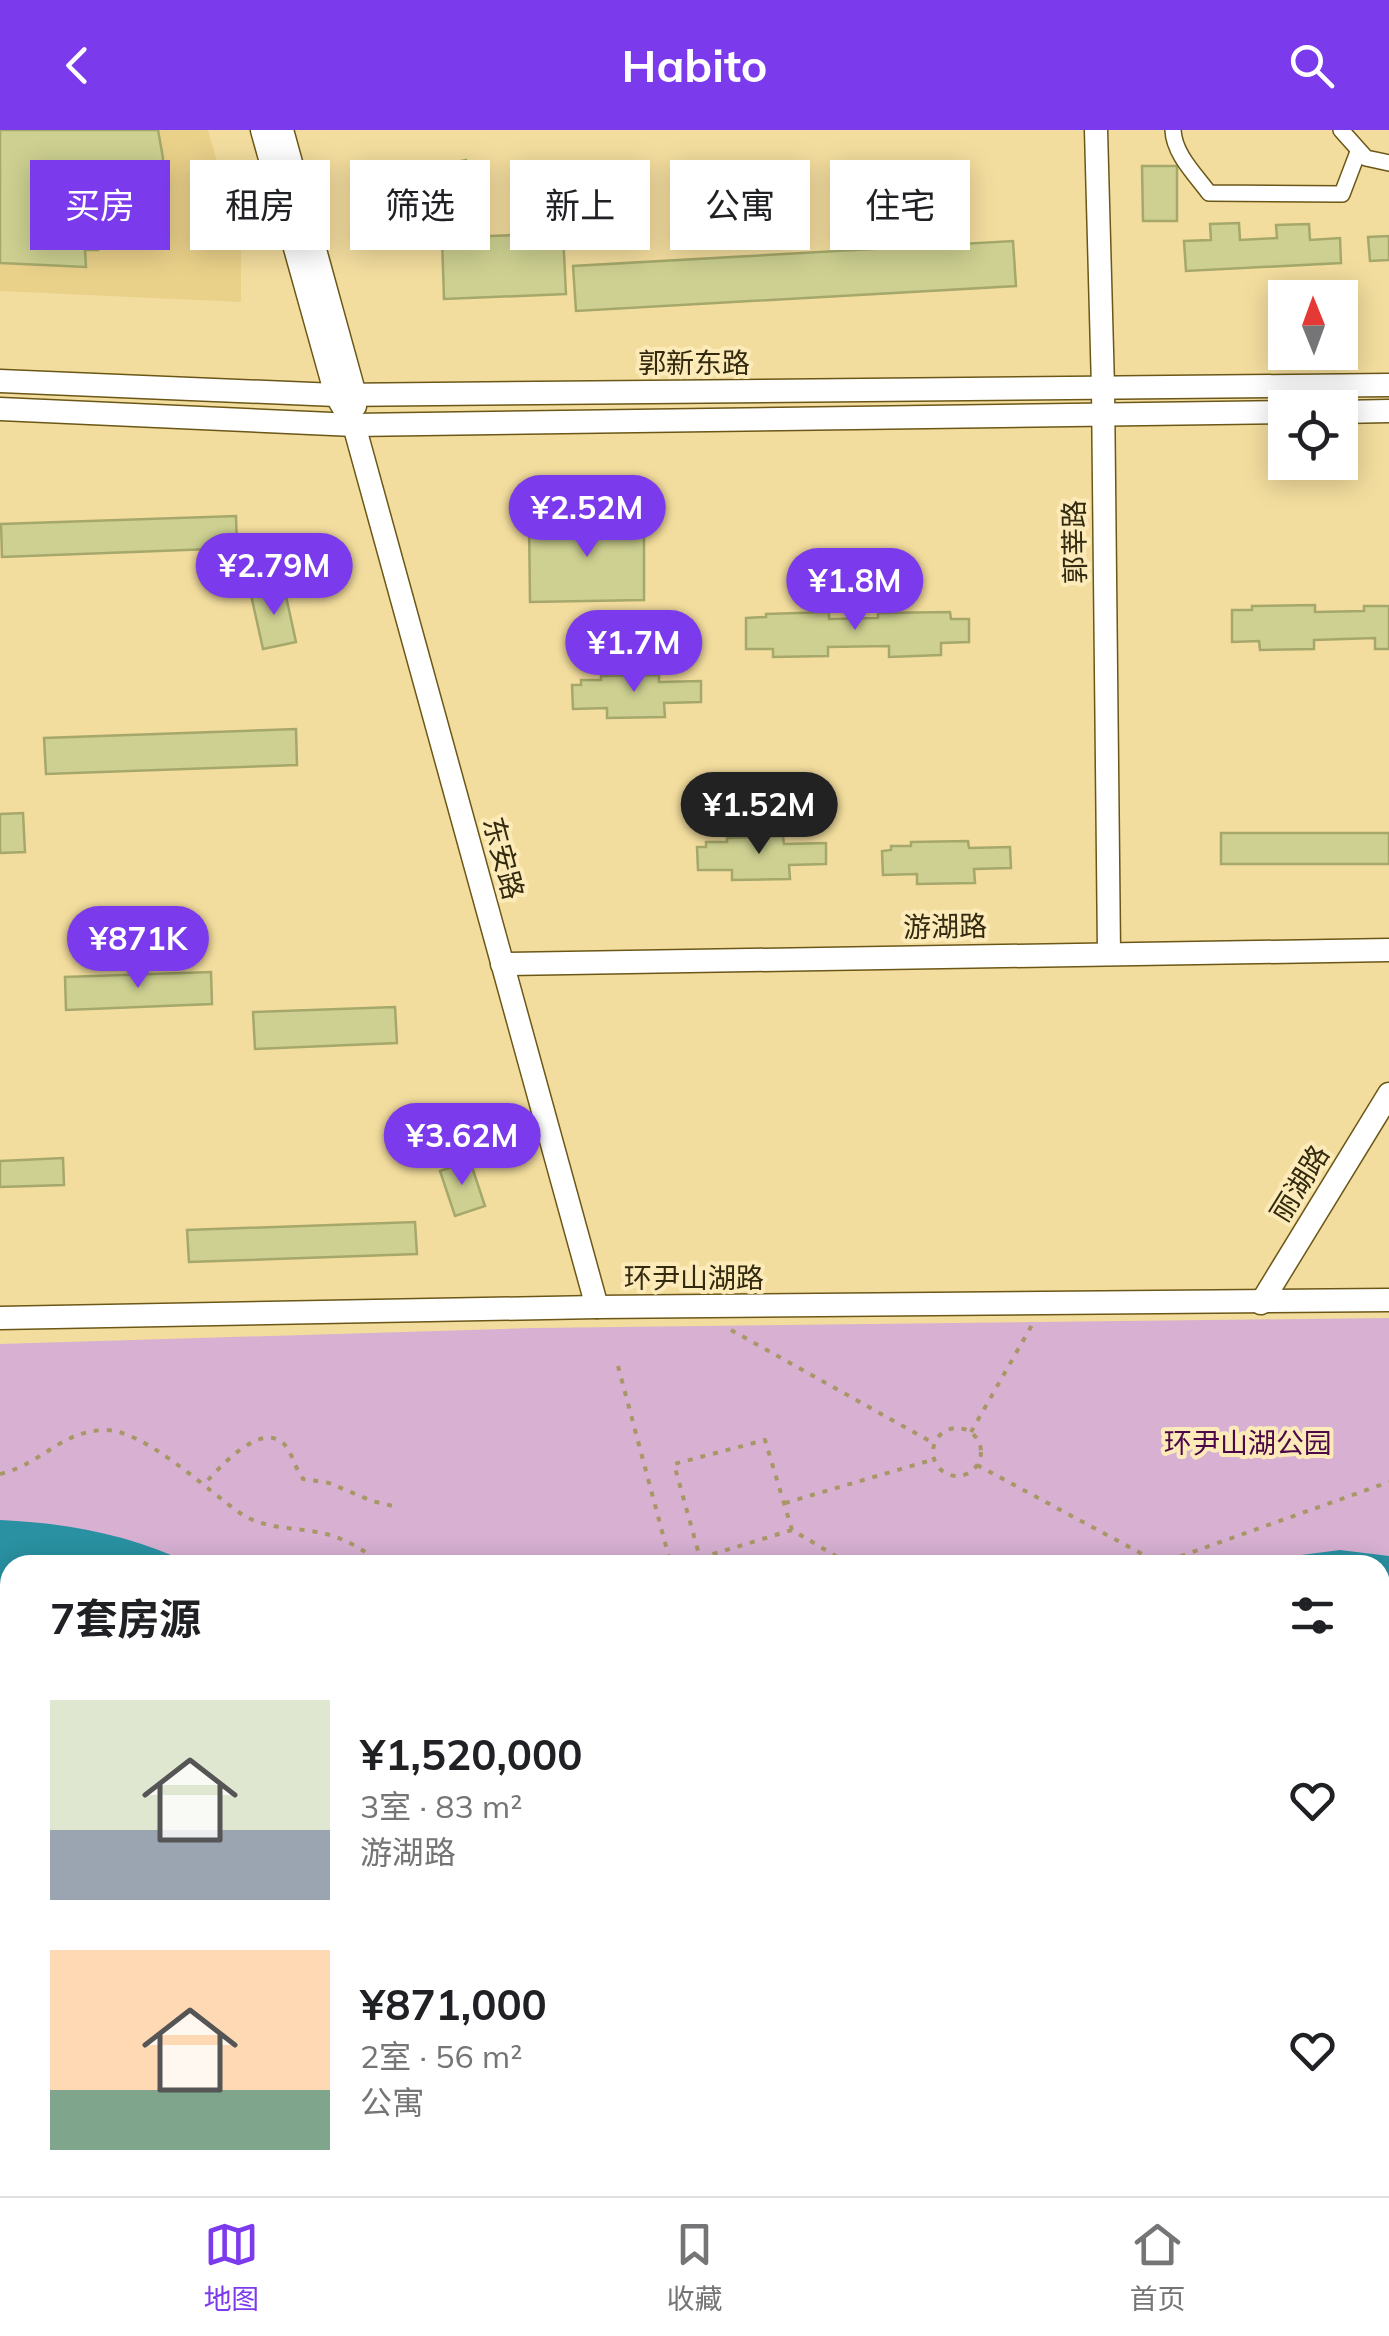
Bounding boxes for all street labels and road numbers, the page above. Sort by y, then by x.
street label: 郭新东路 [638,345,750,380]
street label: 郭莘路 [1056,500,1092,584]
street label: 东安路 [476,813,532,903]
street label: 游湖路 [903,908,987,944]
street label: 丽湖路 [1262,1138,1336,1228]
street label: 环尹山湖路 [624,1260,764,1295]

